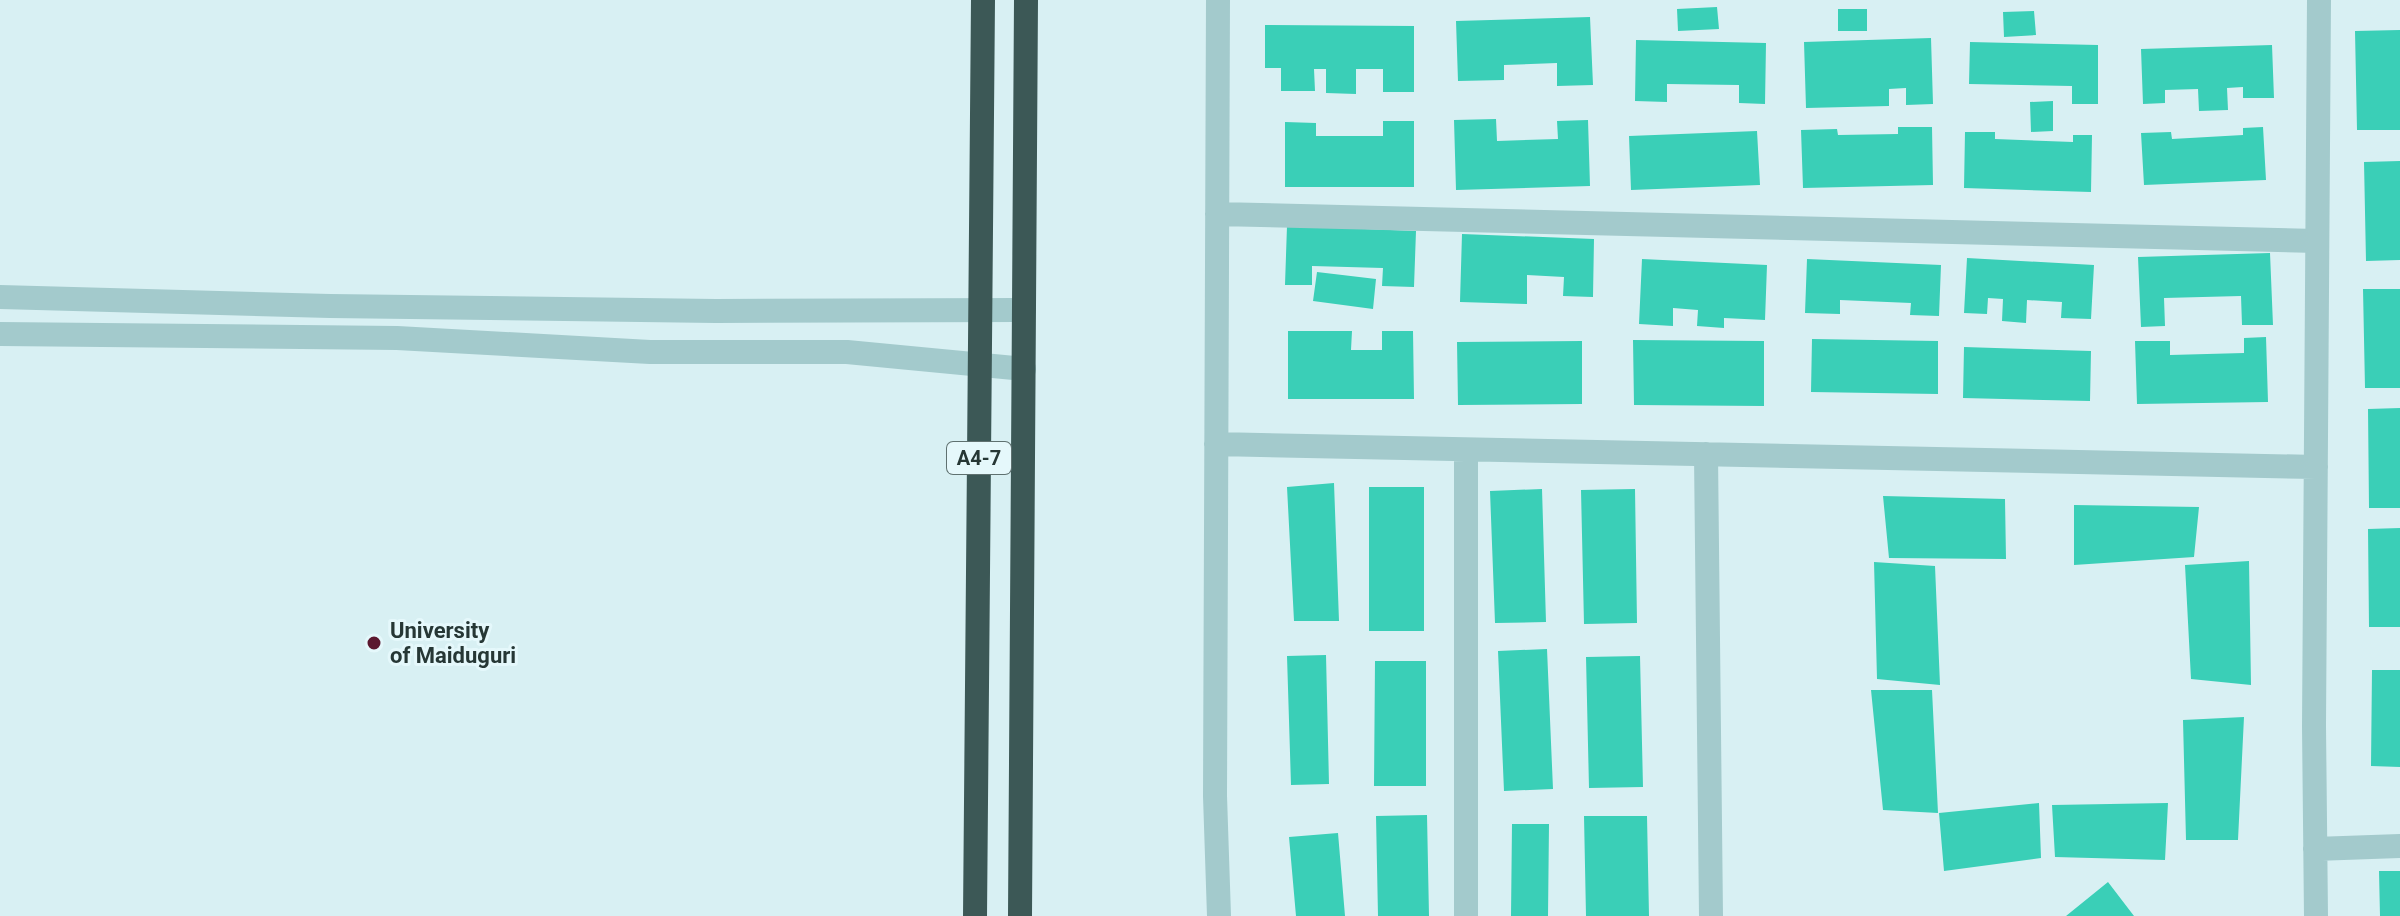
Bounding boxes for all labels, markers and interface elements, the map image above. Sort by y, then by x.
road number: A4-7 [947,442,1011,474]
place label: University of Maiduguri [390,618,516,668]
marker: University of Maiduguri [365,634,383,652]

